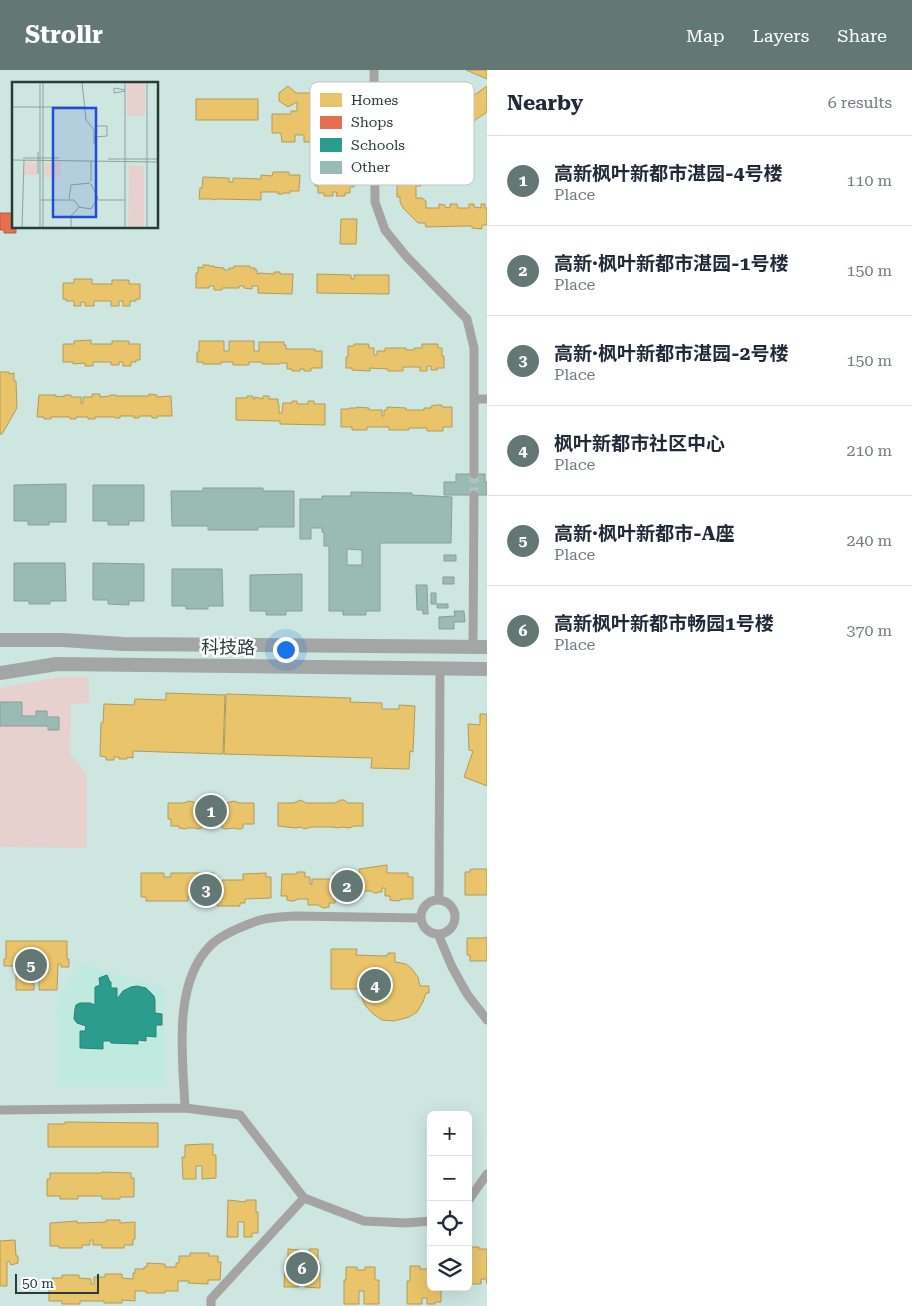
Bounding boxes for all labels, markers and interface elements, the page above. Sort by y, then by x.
text: Strollr [25,21,103,49]
text: Map [686,25,725,46]
text: Layers [753,25,809,46]
text: Share [837,25,887,46]
inset map [12,82,159,229]
legend [310,82,474,185]
text: Nearby [507,91,583,115]
text: Homes [351,92,399,108]
text: 6 results [828,93,892,112]
text: Shops [351,114,394,130]
text: Schools [351,137,405,153]
text: Other [351,159,390,175]
text: 高新枫叶新都市湛园-4号楼 [554,162,782,185]
text: 1 [519,171,527,190]
text: 110 m [846,171,892,190]
text: Place [554,185,595,204]
text: 高新·枫叶新都市湛园-1号楼 [554,252,788,275]
text: 2 [519,261,527,280]
text: 150 m [846,261,892,280]
text: Place [554,275,595,294]
text: 高新·枫叶新都市湛园-2号楼 [554,342,788,365]
text: 3 [519,351,527,370]
text: 150 m [846,351,892,370]
text: Place [554,365,595,384]
text: 枫叶新都市社区中心 [554,432,725,455]
text: 4 [519,441,527,460]
text: 210 m [846,441,892,460]
text: Place [554,455,595,474]
text: 高新·枫叶新都市-A座 [554,522,735,545]
text: 5 [519,531,527,550]
text: 240 m [846,531,892,550]
text: Place [554,545,595,564]
text: 高新枫叶新都市畅园1号楼 [554,612,774,635]
text: 6 [519,621,527,640]
text: 370 m [846,621,892,640]
text: Place [554,635,595,654]
street label: 科技路 [201,636,255,658]
your location [273,637,299,663]
pin: 1 [195,792,227,830]
pin: 2 [331,867,363,905]
pin: 3 [190,871,222,909]
pin: 5 [15,946,47,984]
pin: 4 [359,966,391,1004]
map controls [427,1111,472,1291]
button: + [427,1111,472,1156]
button: − [427,1156,472,1201]
button: locate [427,1201,472,1246]
button: layers [427,1246,472,1291]
pin: 6 [286,1249,318,1287]
scale bar [15,1271,99,1294]
text: 50 m [22,1275,54,1291]

